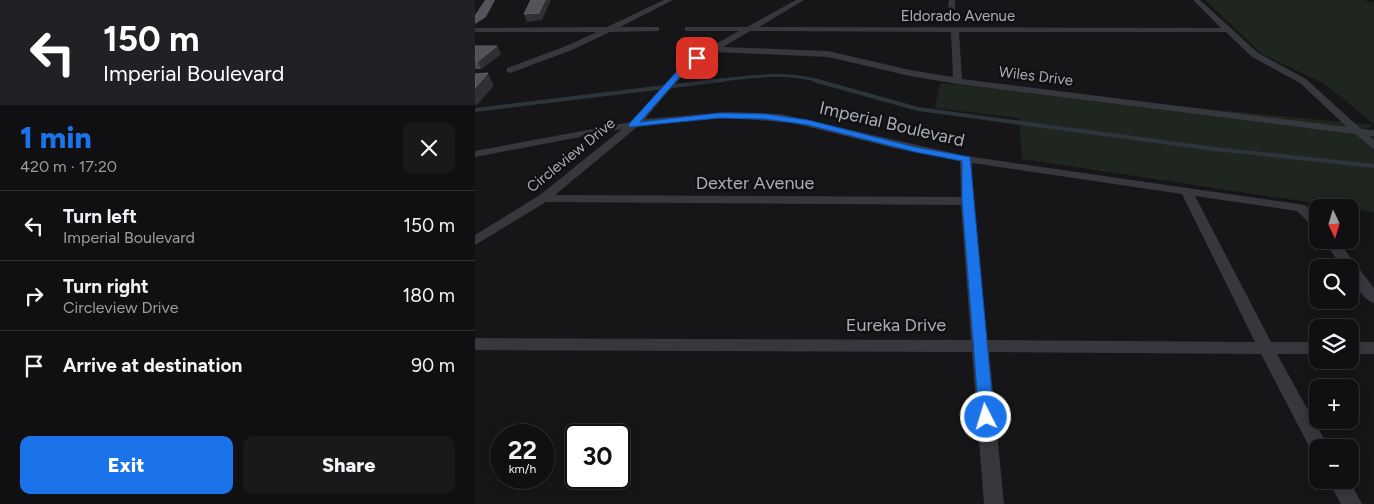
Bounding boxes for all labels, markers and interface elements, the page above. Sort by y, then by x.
street label: Eldorado Avenue [901,7,1015,25]
text: 150 m [103,18,200,60]
icon: left [20,20,85,85]
pin [676,37,718,79]
icon: arrive [683,44,711,72]
text: Imperial Boulevard [103,60,285,87]
street label: Wiles Drive [998,63,1074,89]
street label: Imperial Boulevard [817,97,967,151]
street label: Circleview Drive [523,114,619,196]
text: 1 min [20,119,92,156]
button: close [403,122,455,174]
text: 420 m · 17:20 [20,157,117,176]
street label: Dexter Avenue [696,172,814,194]
north arrow [1309,199,1359,249]
map controls [1309,199,1359,489]
text: Turn left [63,205,137,228]
icon: left [20,212,48,240]
text: 150 m [403,214,455,237]
text: Imperial Boulevard [63,228,195,247]
button: search [1309,259,1359,309]
text: Turn right [63,275,149,298]
icon: right [20,282,48,310]
text: 180 m [402,284,455,307]
text: Circleview Drive [63,298,178,317]
street label: Eureka Drive [846,314,946,336]
button: layers [1309,319,1359,369]
icon: arrive [20,352,48,380]
text: Arrive at destination [63,354,242,377]
text: 90 m [411,354,455,377]
button: + [1309,379,1359,429]
position arrow [959,390,1011,442]
speed limit sign: 30 [565,424,630,489]
text: 22 [508,435,537,465]
button: Exit [20,436,233,494]
button: Share [243,436,455,494]
button: − [1309,439,1359,489]
text: km/h [509,462,536,476]

